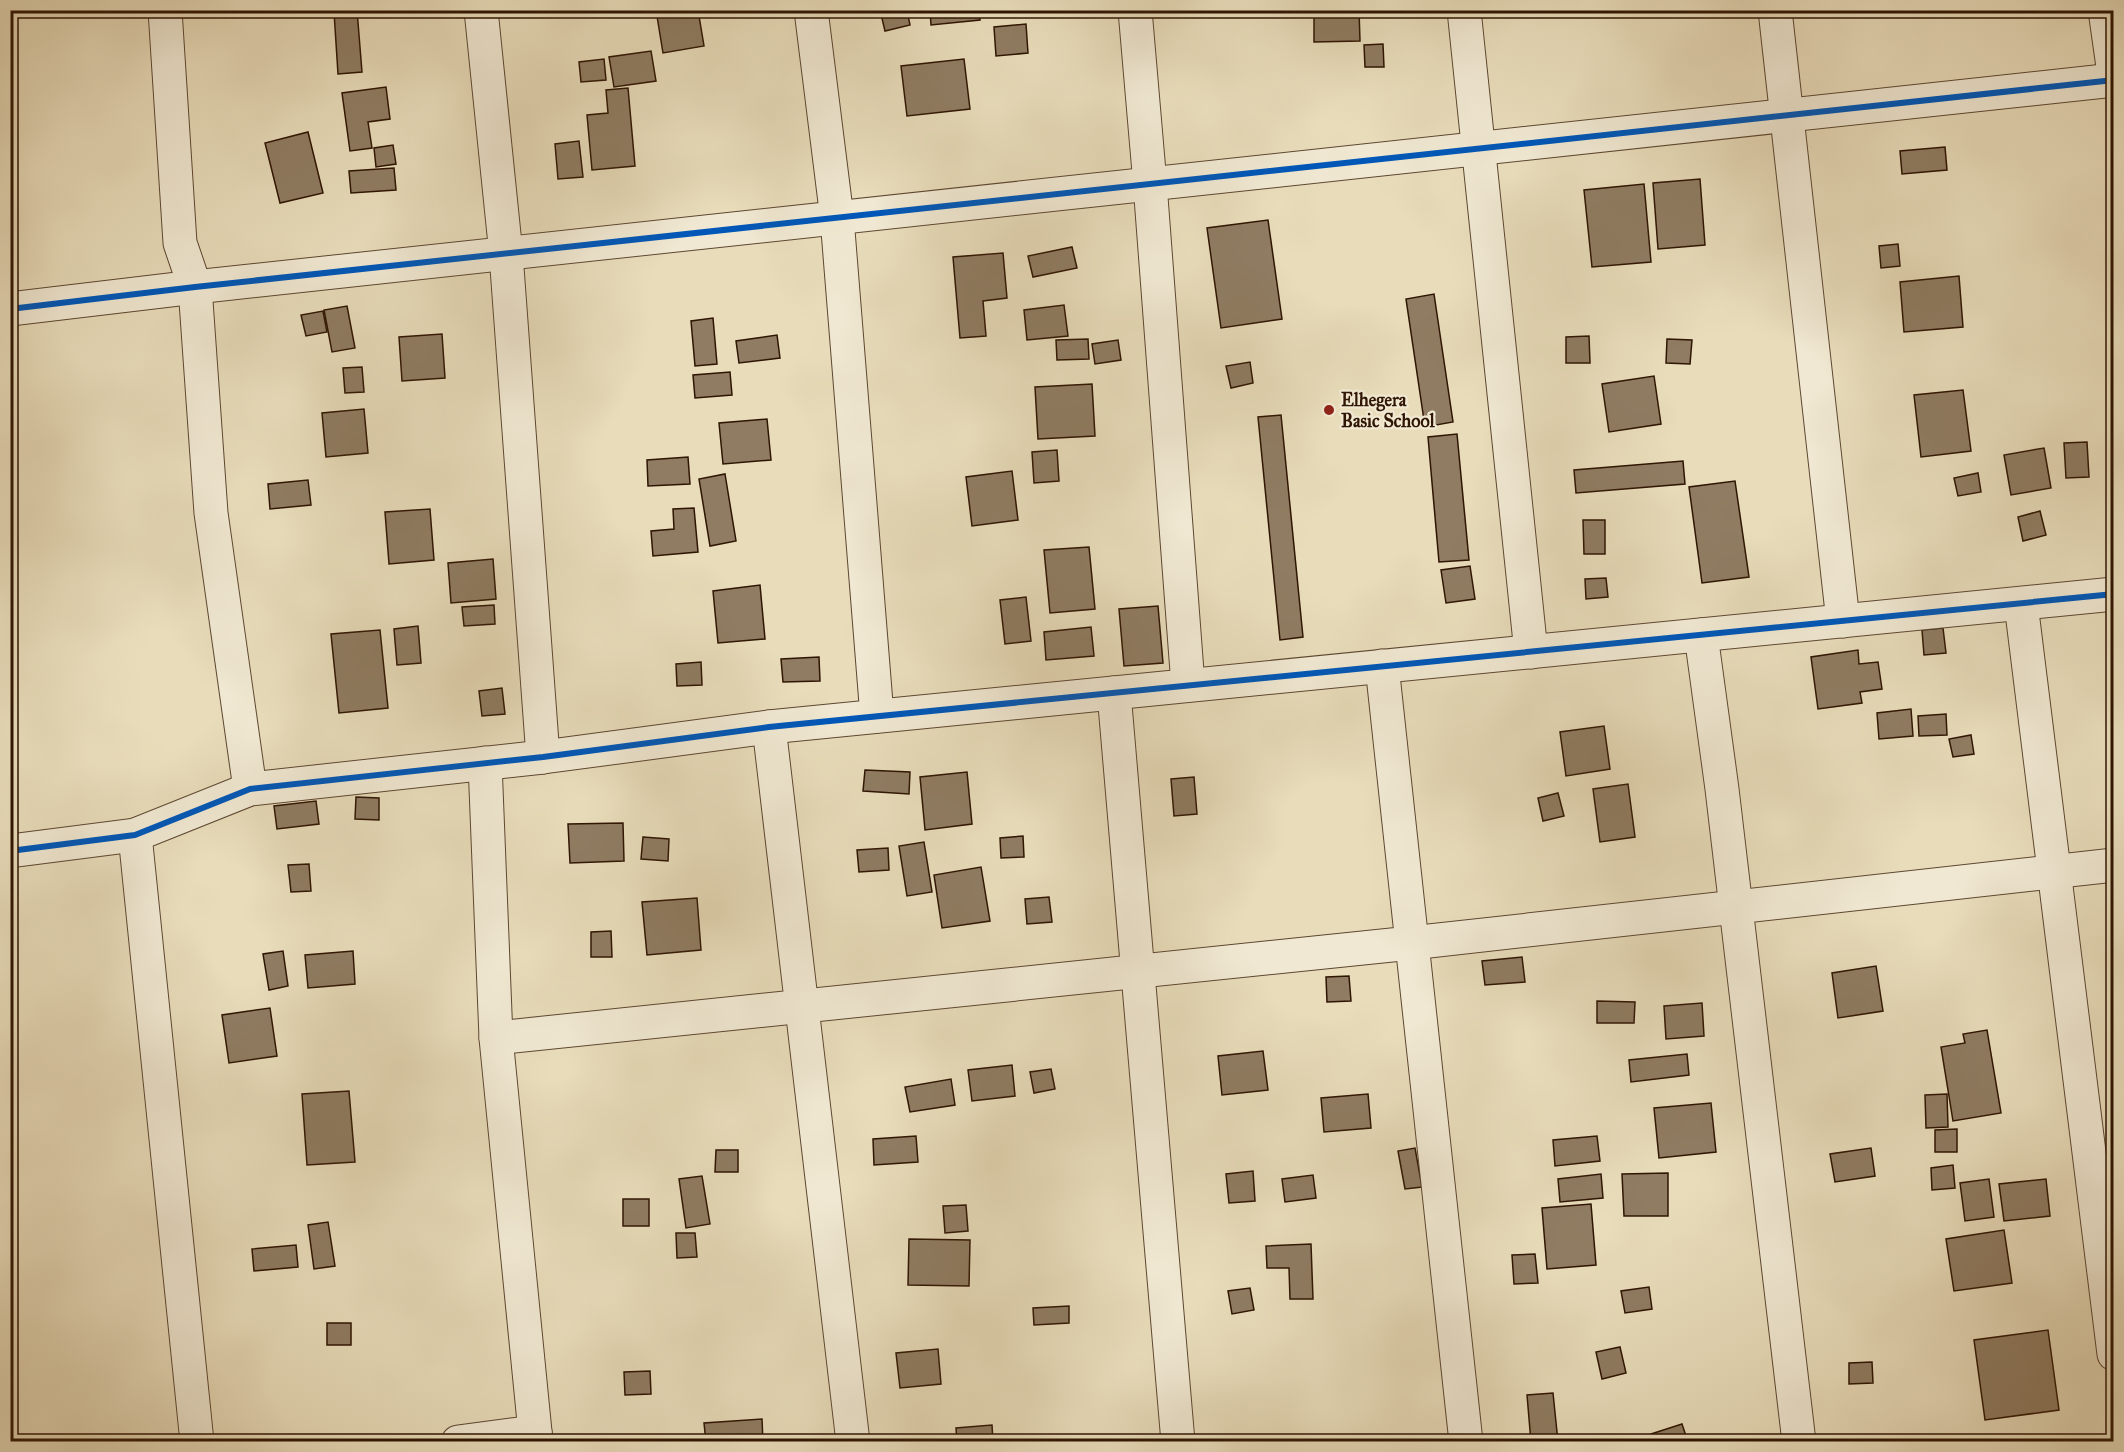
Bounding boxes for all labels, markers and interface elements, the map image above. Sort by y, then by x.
place label: Elhegera Basic School [1341,389,1436,432]
marker: Elhegera Basic School [1322,403,1336,417]

